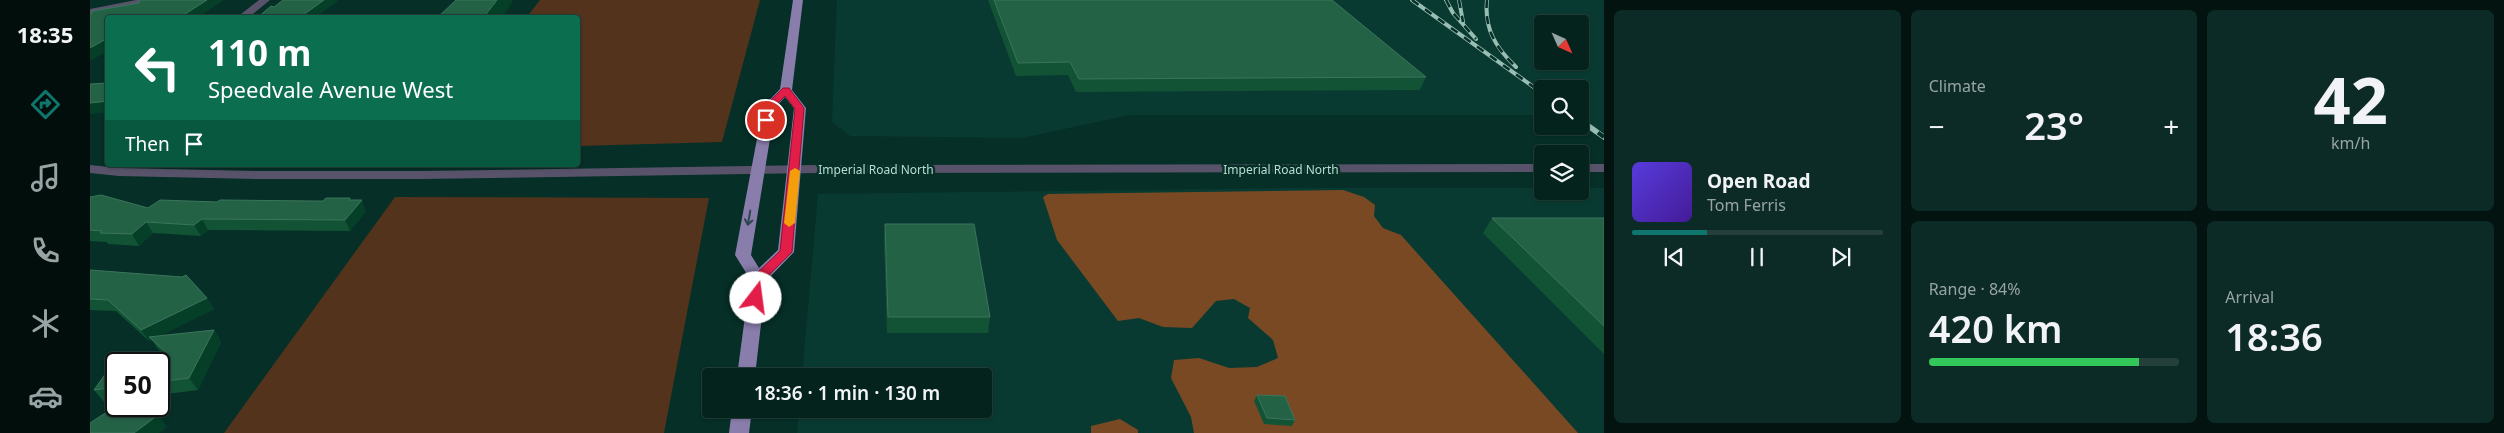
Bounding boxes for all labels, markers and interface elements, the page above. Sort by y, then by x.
north arrow [1534,15,1589,70]
map controls [1534,15,1589,200]
text: 18:35 [17,19,73,49]
text: 110 m [208,29,311,76]
icon: left [125,35,190,100]
text: 42 [2313,55,2388,143]
text: Speedvale Avenue West [208,74,453,104]
text: Climate [1929,75,1986,97]
button: search [1534,80,1589,135]
icon: directions [28,87,63,122]
pin [745,99,787,141]
text: 23° [2024,99,2084,151]
icon: arrive [752,106,780,134]
text: − [1929,107,1945,145]
text: + [2163,107,2179,145]
icon: arrive [180,130,208,158]
text: Then [125,131,170,157]
text: km/h [2331,132,2370,154]
button: layers [1534,145,1589,200]
icon: music [28,160,63,195]
street label: Imperial Road North [818,161,934,178]
street label: Imperial Road North [1223,161,1339,178]
text: Open Road [1707,168,1810,194]
text: Tom Ferris [1707,194,1786,216]
one-way arrow [744,210,754,226]
icon: phone [28,233,63,268]
icon: previous [1660,243,1688,271]
icon: pause [1743,243,1771,271]
icon: next [1827,243,1855,271]
position arrow [729,271,781,323]
text: Range · 84% [1929,278,2021,300]
text: Arrival [2225,286,2274,308]
text: 420 km [1929,302,2063,354]
icon: climate [28,306,63,341]
text: 18:36 [2225,310,2323,362]
speed limit sign: 50 [105,352,170,417]
icon: car [28,379,63,414]
text: 18:36 · 1 min · 130 m [754,380,940,406]

